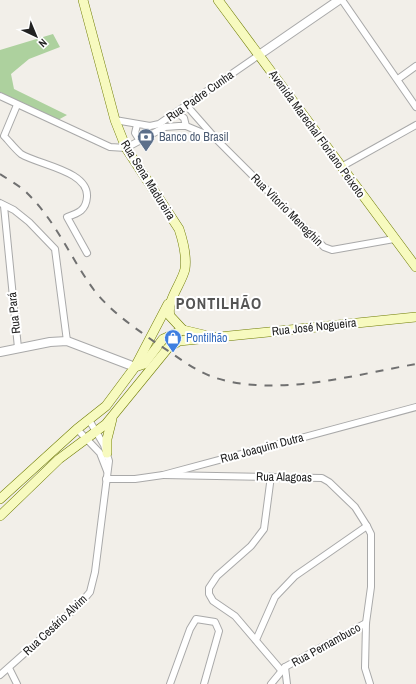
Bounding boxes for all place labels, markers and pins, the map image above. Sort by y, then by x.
bank icon: Banco do Brasil [136,127,156,152]
place label: Banco do Brasil [159,129,228,145]
shop icon: Pontilhão [163,328,183,353]
place label: Pontilhão [186,330,228,346]

